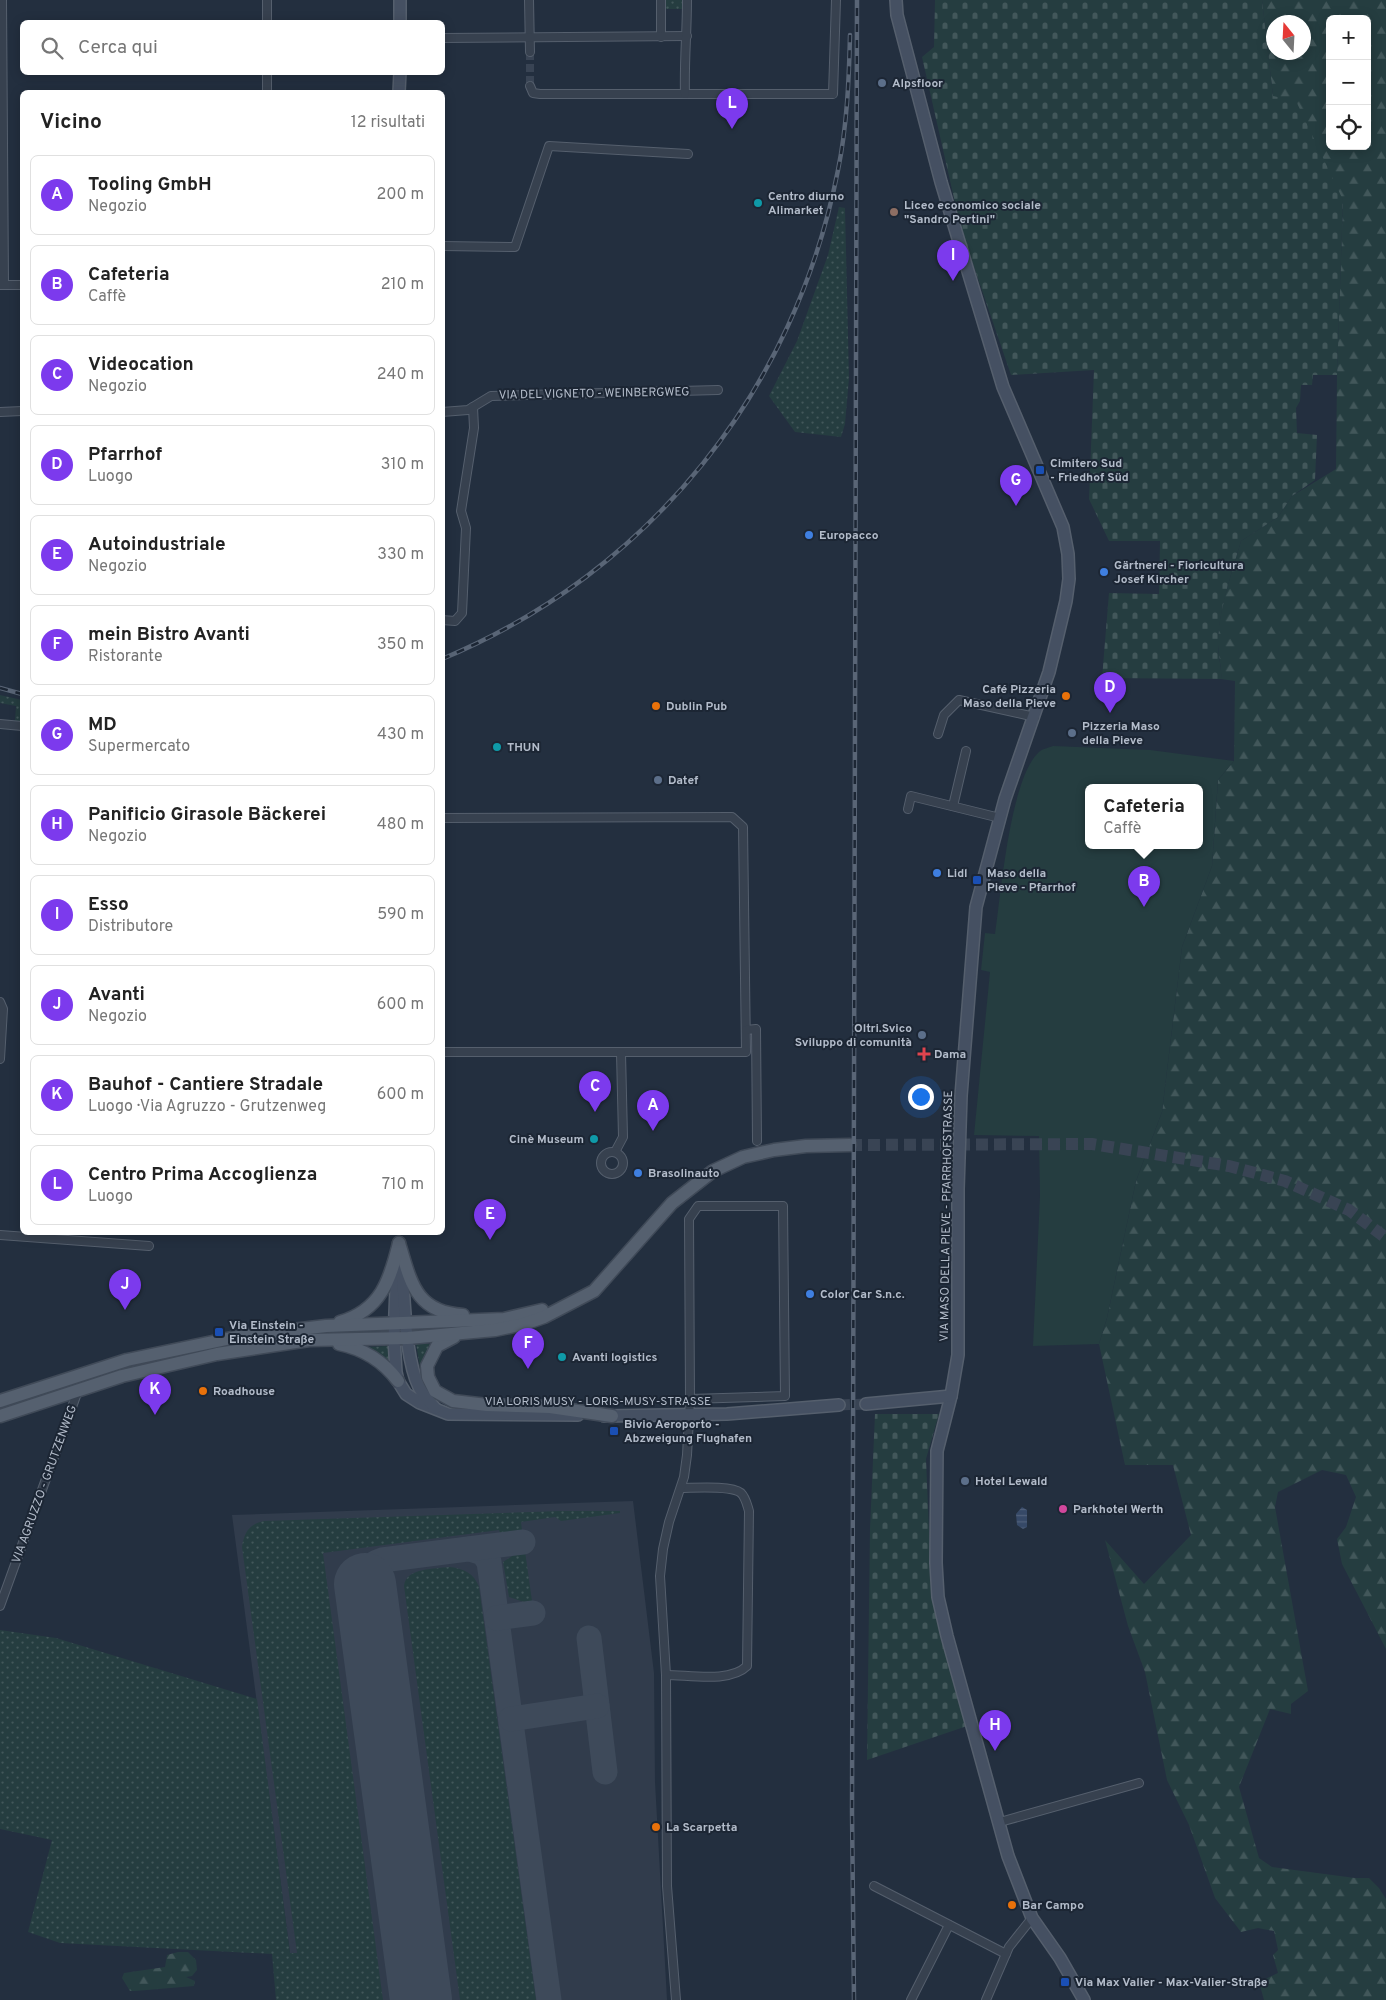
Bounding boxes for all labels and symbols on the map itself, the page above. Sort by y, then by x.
north arrow [1266,15,1311,60]
place label: Alpsfloor [892,76,943,92]
marker: Alpsfloor [876,77,888,89]
pin: L [716,88,748,129]
place label: Centro diurno Alimarket [768,189,844,219]
marker: Centro diurno Alimarket [752,197,764,209]
place label: Liceo economico sociale "Sandro Pertini" [904,198,1041,228]
marker: Liceo economico sociale "Sandro Pertini" [888,206,900,218]
pin: I [937,240,969,281]
street label: VIA DEL VIGNETO - WEINBERGWEG [498,384,690,404]
place label: Cimitero Sud - Friedhof Süd [1050,456,1129,486]
marker: Cimitero Sud - Friedhof Süd [1034,464,1046,476]
pin: G [1000,465,1032,506]
place label: Europacco [819,528,879,544]
marker: Europacco [803,529,815,541]
place label: Gärtnerei - Fioricultura Josef Kircher [1114,558,1244,588]
marker: Gärtnerei - Fioricultura Josef Kircher [1098,566,1110,578]
pin: D [1094,672,1126,713]
place label: Café Pizzeria Maso della Pieve [963,682,1056,712]
marker: Café Pizzeria Maso della Pieve [1060,690,1072,702]
place label: Dublin Pub [666,699,727,715]
marker: Dublin Pub [650,700,662,712]
place label: Pizzeria Maso della Pieve [1082,719,1160,749]
marker: Pizzeria Maso della Pieve [1066,727,1078,739]
place label: THUN [507,740,540,756]
marker: THUN [491,741,503,753]
place label: Datef [668,773,699,789]
marker: Datef [652,774,664,786]
place label: Lidl [947,866,968,882]
place label: Maso della Pieve - Pfarrhof [987,866,1076,896]
pin: B [1128,866,1160,907]
marker: Lidl [931,867,943,879]
marker: Maso della Pieve - Pfarrhof [971,874,983,886]
place label: Oltri.Svico Sviluppo di comunità [795,1021,912,1051]
marker: Oltri.Svico Sviluppo di comunità [916,1029,928,1041]
place label: Dama [934,1047,966,1063]
marker: Dama [918,1048,930,1060]
pin: C [579,1071,611,1112]
your location [908,1084,934,1110]
pin: A [637,1090,669,1131]
street label: VIA MASO DELLA PIEVE - PFARRHOFSTRASSE [937,1090,957,1342]
place label: Cinè Museum [509,1132,584,1148]
marker: Cinè Museum [588,1133,600,1145]
place label: Brasolinauto [648,1166,720,1182]
marker: Brasolinauto [632,1167,644,1179]
pin: E [474,1199,506,1240]
pin: J [109,1269,141,1310]
place label: Color Car S.n.c. [820,1287,905,1303]
marker: Color Car S.n.c. [804,1288,816,1300]
place label: Via Einstein - Einstein Straße [229,1318,314,1348]
marker: Via Einstein - Einstein Straße [213,1326,225,1338]
pin: F [512,1328,544,1369]
place label: Avanti logistics [572,1350,658,1366]
marker: Avanti logistics [556,1351,568,1363]
pin: K [139,1374,171,1415]
place label: Roadhouse [213,1384,275,1400]
marker: Roadhouse [197,1385,209,1397]
street label: VIA LORIS MUSY - LORIS-MUSY-STRASSE [485,1394,711,1410]
street label: VIA AGRUZZO - GRUTZENWEG [9,1403,81,1566]
place label: Bivio Aeroporto - Abzweigung Flughafen [624,1417,752,1447]
marker: Bivio Aeroporto - Abzweigung Flughafen [608,1425,620,1437]
place label: Hotel Lewald [975,1474,1048,1490]
marker: Hotel Lewald [959,1475,971,1487]
place label: Parkhotel Werth [1073,1502,1163,1518]
marker: Parkhotel Werth [1057,1503,1069,1515]
pin: H [979,1710,1011,1751]
place label: La Scarpetta [666,1820,737,1836]
marker: La Scarpetta [650,1821,662,1833]
place label: Bar Campo [1022,1898,1084,1914]
marker: Bar Campo [1006,1899,1018,1911]
place label: Via Max Valier - Max-Valier-Straße [1075,1975,1268,1991]
marker: Via Max Valier - Max-Valier-Straße [1059,1976,1071,1988]

